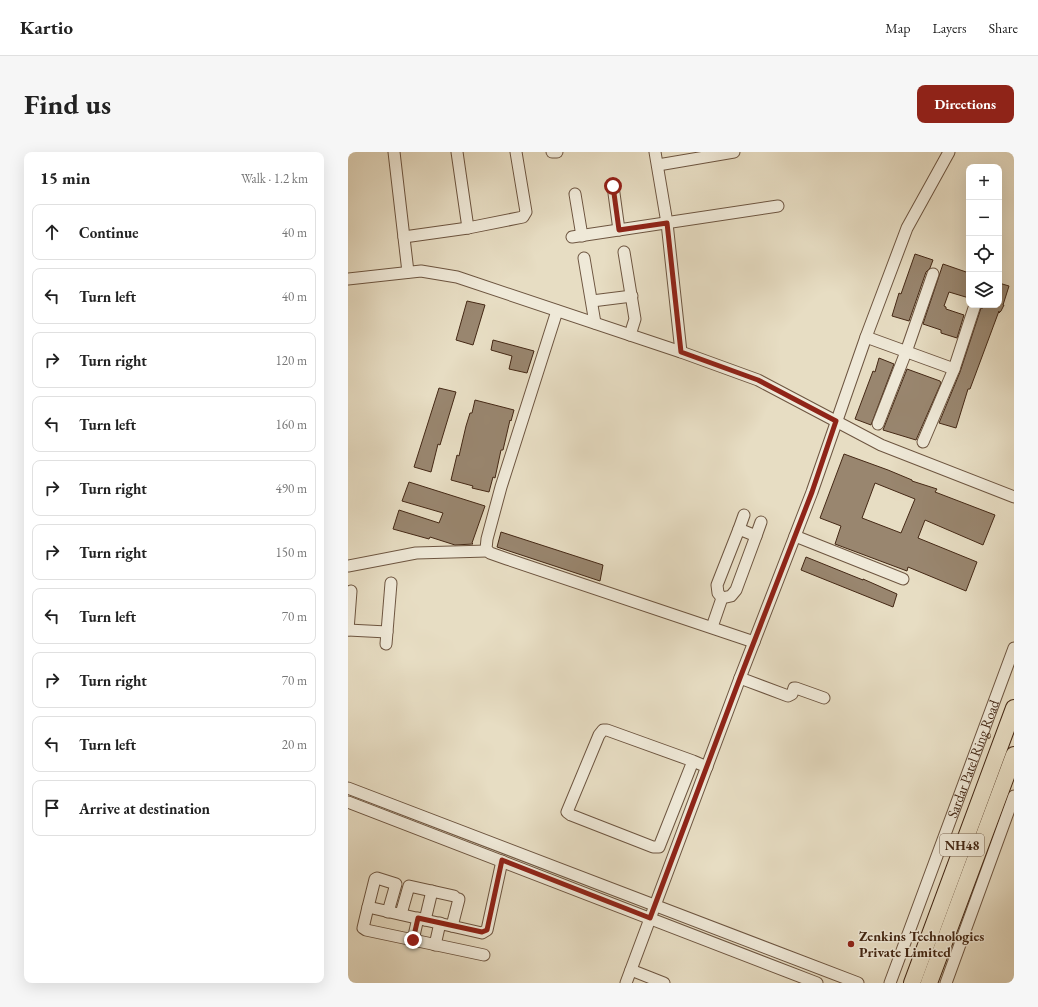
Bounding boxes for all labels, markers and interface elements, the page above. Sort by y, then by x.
text: Kartio [20,15,73,40]
text: Map [885,19,910,37]
text: Layers [932,19,967,37]
text: Share [989,19,1018,37]
button: Directions [917,85,1014,123]
text: Find us [24,86,111,122]
map controls [966,164,1002,308]
button: + [966,164,1002,200]
text: 15 min [40,167,90,189]
text: Walk · 1.2 km [241,170,308,187]
route start [604,177,622,195]
button: − [966,200,1002,236]
icon: ahead [41,221,63,243]
text: Continue [79,223,139,242]
text: 40 m [282,224,307,241]
button: locate [966,236,1002,272]
button: layers [966,272,1002,308]
icon: left [41,285,63,307]
text: Turn left [79,287,136,306]
text: 40 m [282,288,307,305]
icon: right [41,349,63,371]
text: Turn right [79,351,147,370]
text: 120 m [276,352,307,369]
icon: left [41,413,63,435]
text: Turn left [79,415,136,434]
text: 160 m [276,416,307,433]
icon: right [41,477,63,499]
text: Turn right [79,479,147,498]
text: 490 m [276,480,307,497]
icon: right [41,541,63,563]
text: Turn right [79,543,147,562]
text: 150 m [276,544,307,561]
icon: left [41,605,63,627]
text: Turn left [79,607,136,626]
text: 70 m [282,608,307,625]
icon: right [41,669,63,691]
text: Turn right [79,671,147,690]
text: 70 m [282,672,307,689]
street label: Sardar Patel Ring Road [943,696,1003,820]
icon: left [41,733,63,755]
text: Turn left [79,735,136,754]
text: 20 m [282,736,307,753]
icon: arrive [41,797,63,819]
text: Arrive at destination [79,799,210,818]
road number: NH48 [940,834,984,856]
place label: Zenkins Technologies Private Limited [859,927,984,961]
route end [404,931,422,949]
marker: Zenkins Technologies Private Limited [846,939,856,949]

